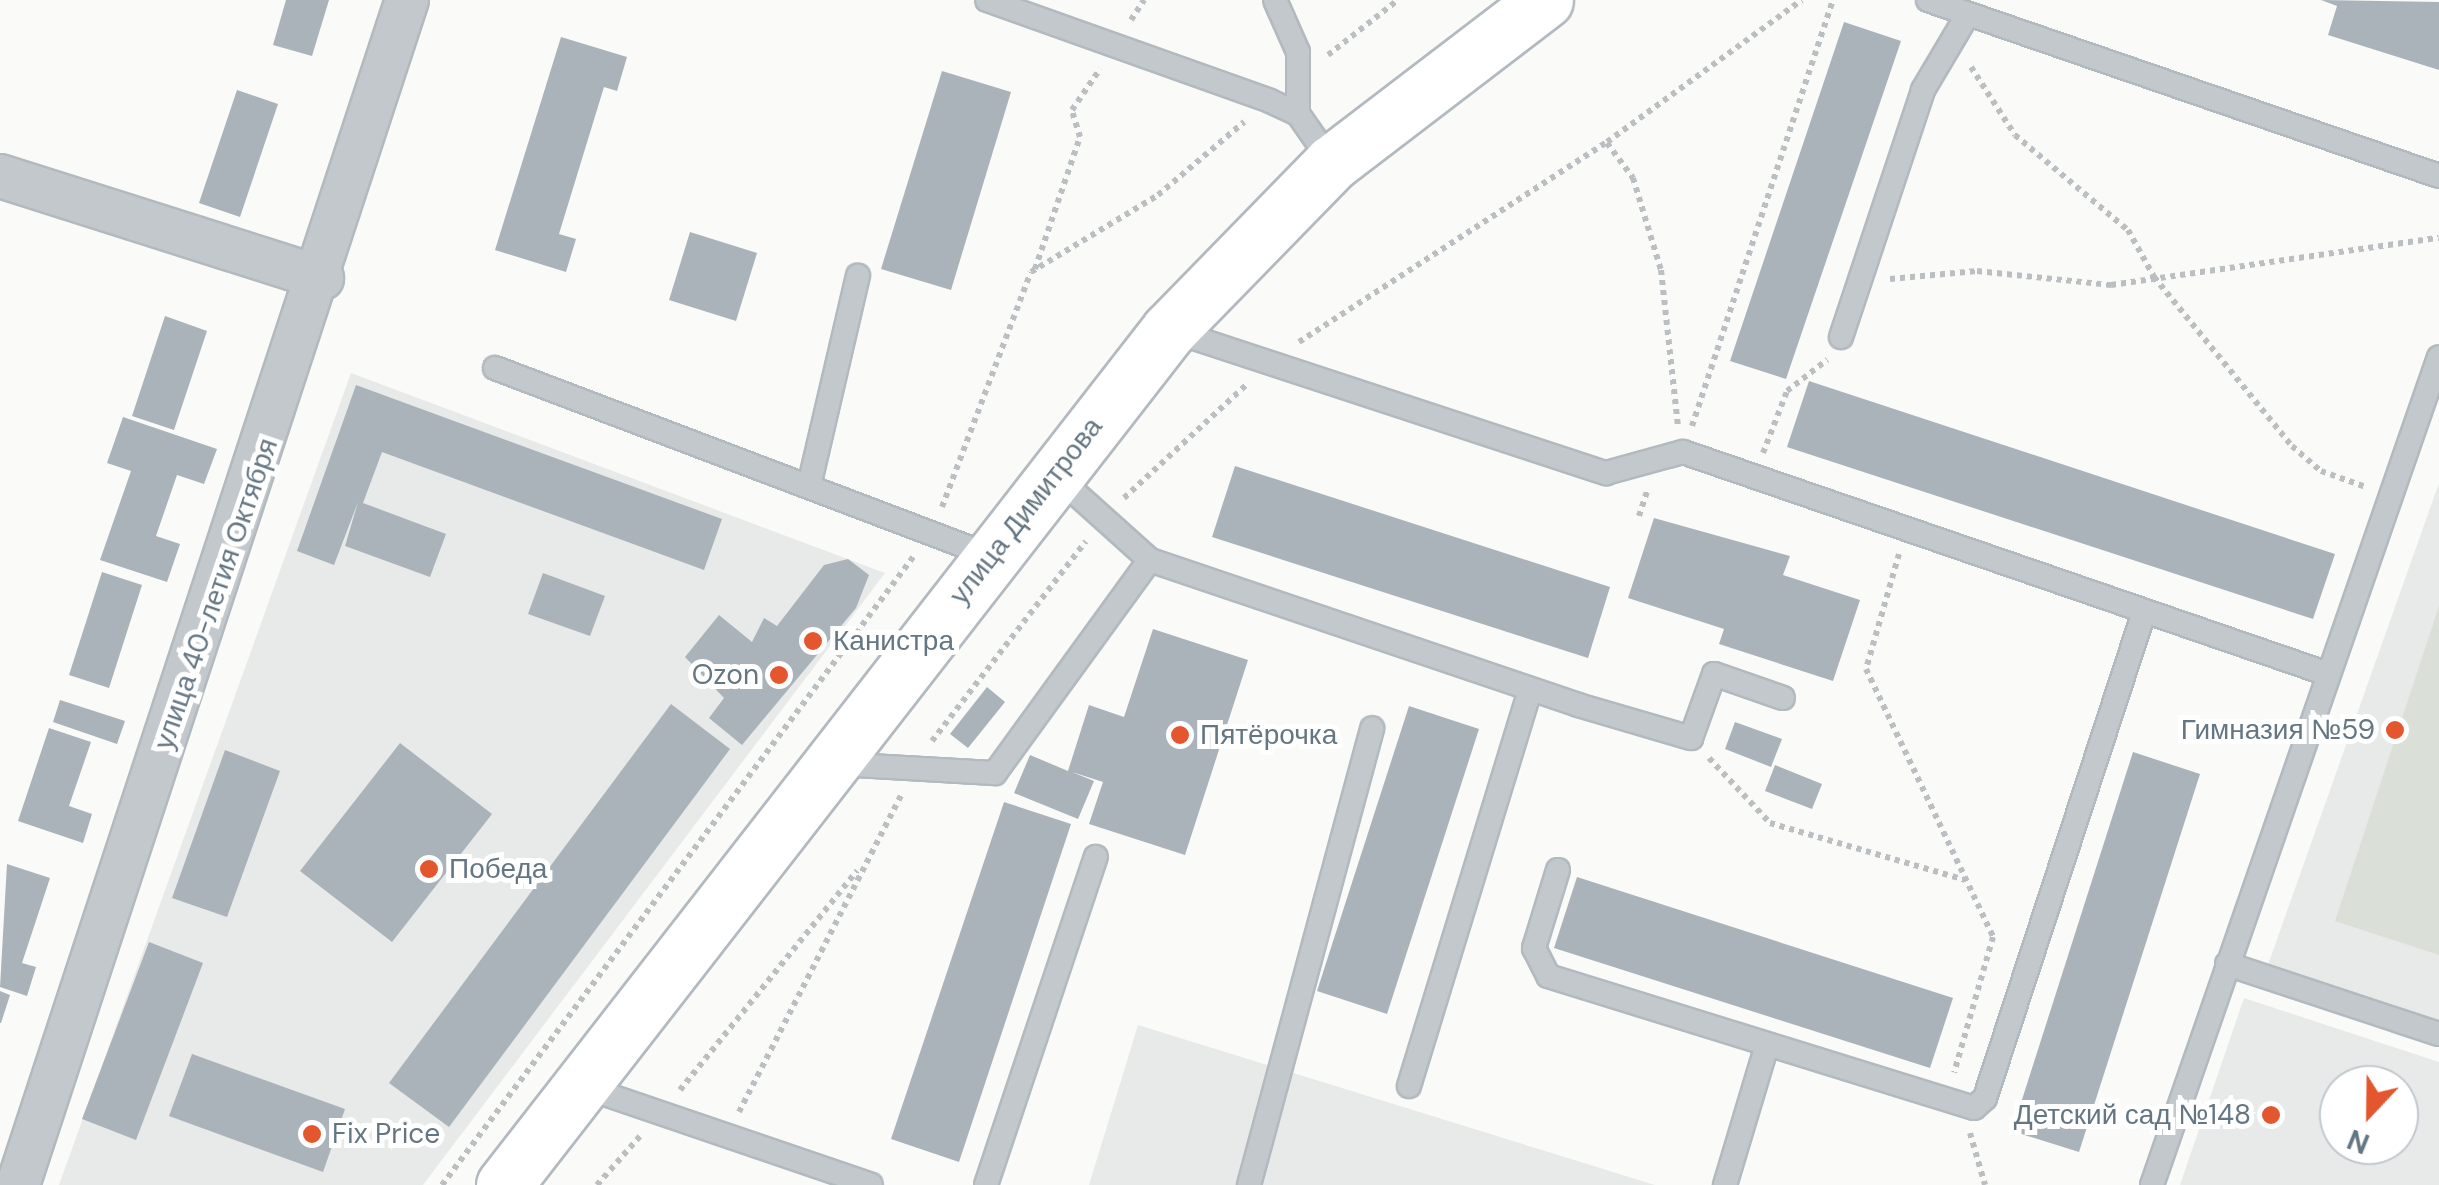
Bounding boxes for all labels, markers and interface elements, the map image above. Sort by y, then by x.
street label: улица Димитрова [943,411,1109,611]
street label: улица 40-летия Октября [147,434,285,754]
place label: Канистра [833,624,954,658]
marker: Канистра [802,630,824,652]
place label: Ozon [692,658,759,692]
marker: Ozon [768,664,790,686]
place label: Гимназия №59 [2181,713,2375,747]
place label: Пятёрочка [1200,718,1337,752]
marker: Гимназия №59 [2384,719,2406,741]
marker: Пятёрочка [1169,724,1191,746]
place label: Победа [449,852,547,886]
marker: Победа [418,858,440,880]
north arrow [2319,1065,2419,1165]
place label: Детский сад №148 [2014,1098,2251,1132]
marker: Детский сад №148 [2260,1104,2282,1126]
place label: Fix Price [332,1117,440,1151]
text: N [2342,1120,2375,1162]
marker: Fix Price [301,1123,323,1145]

